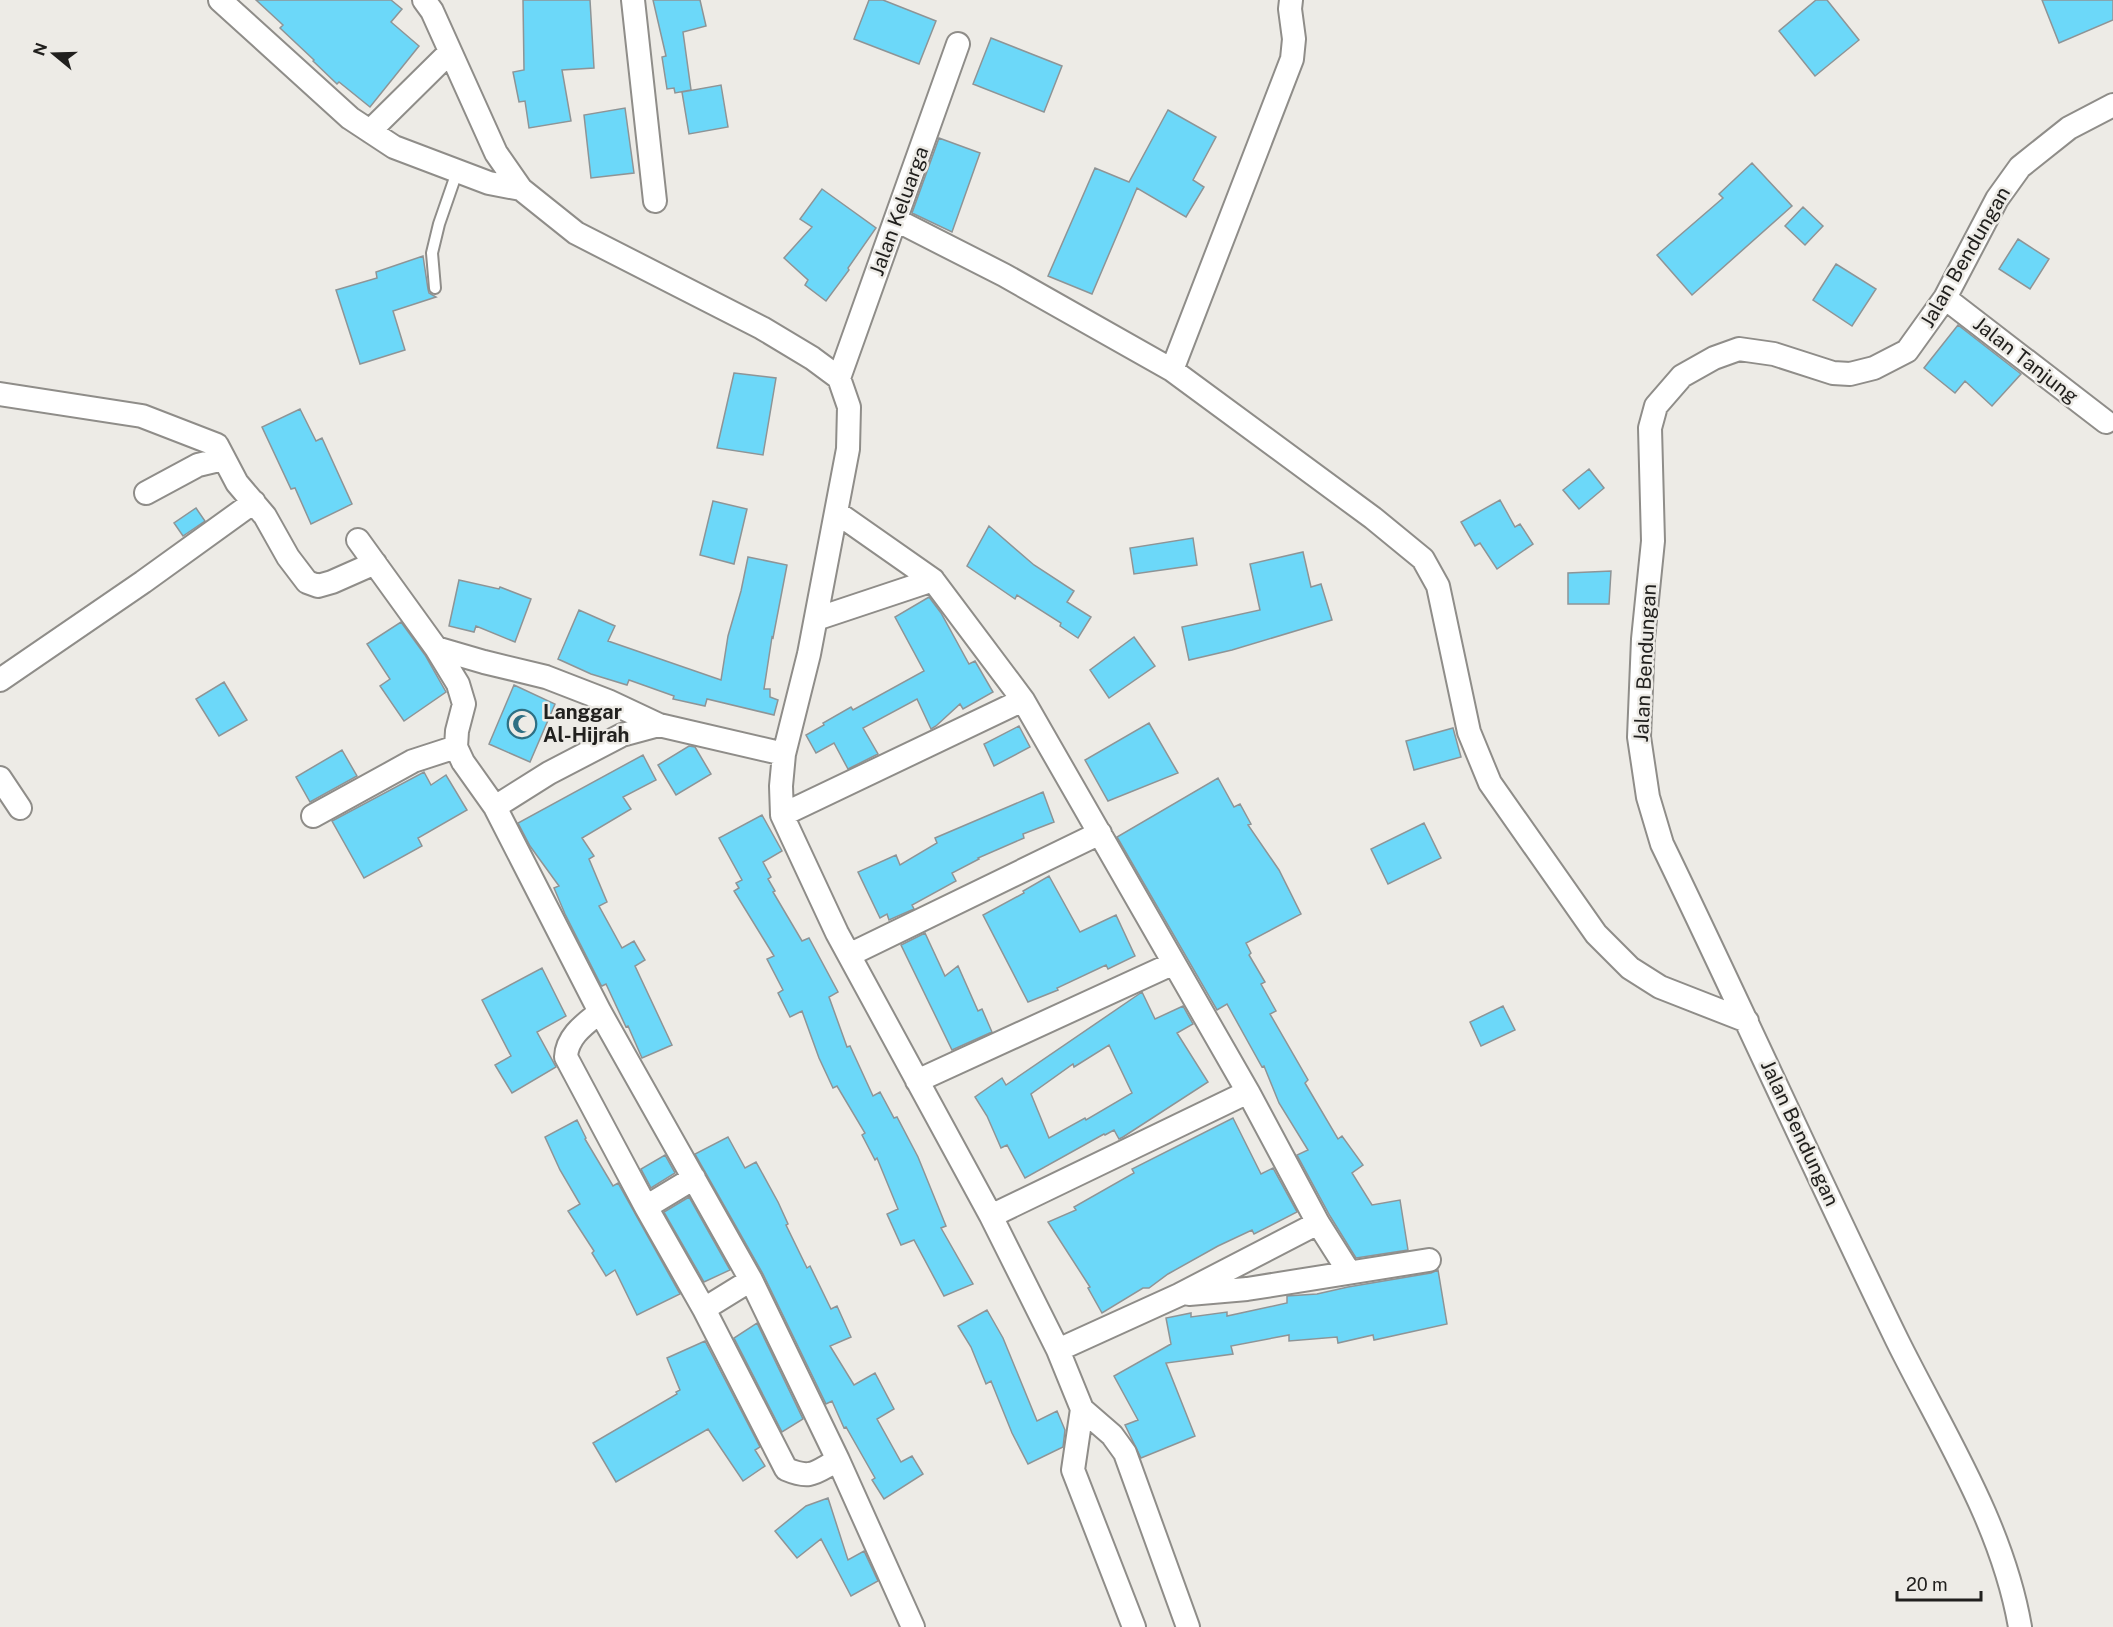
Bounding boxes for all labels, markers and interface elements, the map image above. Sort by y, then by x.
north arrow [24,24,84,84]
text: N [29,40,51,58]
street label: Jalan Keluarga [865,143,933,279]
street label: Jalan Bendungan [1915,182,2015,332]
street label: Jalan Tanjung [1969,312,2083,408]
street label: Jalan Bendungan [1629,583,1661,743]
place label: Langgar Al-Hijrah [543,700,629,747]
mosque icon: Langgar Al-Hijrah [506,708,538,740]
street label: Jalan Bendungan [1756,1056,1844,1210]
scale bar [1897,1564,1981,1602]
text: 20 m [1906,1574,1948,1595]

